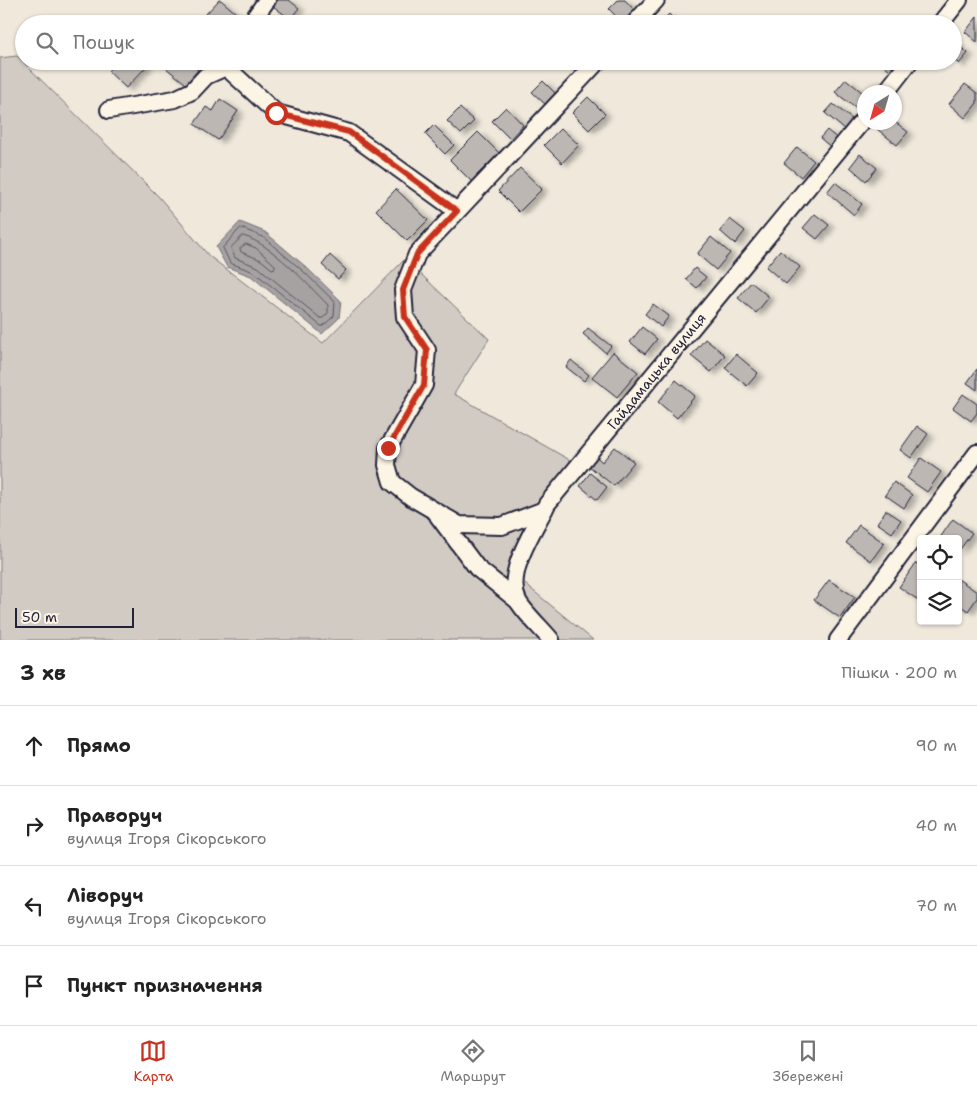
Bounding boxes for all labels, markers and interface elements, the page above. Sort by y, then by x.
search box [15,15,962,70]
icon: search [33,29,61,57]
text: Пошук [73,30,135,55]
north arrow [857,85,902,130]
route start [265,102,288,125]
street label: Гайдамацька вулиця [603,309,710,433]
route end [377,437,400,460]
map controls [917,535,962,625]
button: locate [917,535,962,580]
button: layers [917,580,962,625]
scale bar [15,605,134,628]
text: 50 m [22,608,57,626]
text: 3 хв [20,659,66,687]
text: Пішки · 200 m [842,662,957,683]
icon: ahead [20,732,48,760]
text: Прямо [67,733,131,758]
text: 90 m [916,735,957,756]
text: Праворуч [67,803,162,828]
icon: right [20,812,48,840]
text: 40 m [915,815,957,836]
text: вулиця Ігоря Сікорського [67,828,267,849]
text: Ліворуч [67,883,143,908]
icon: left [20,892,48,920]
text: 70 m [916,895,957,916]
text: вулиця Ігоря Сікорського [67,908,267,929]
icon: arrive [20,972,48,1000]
text: Пункт призначення [67,973,263,998]
tab: Карта [133,1037,174,1085]
tab: Маршрут [440,1037,506,1085]
tab: Збережені [773,1037,844,1085]

